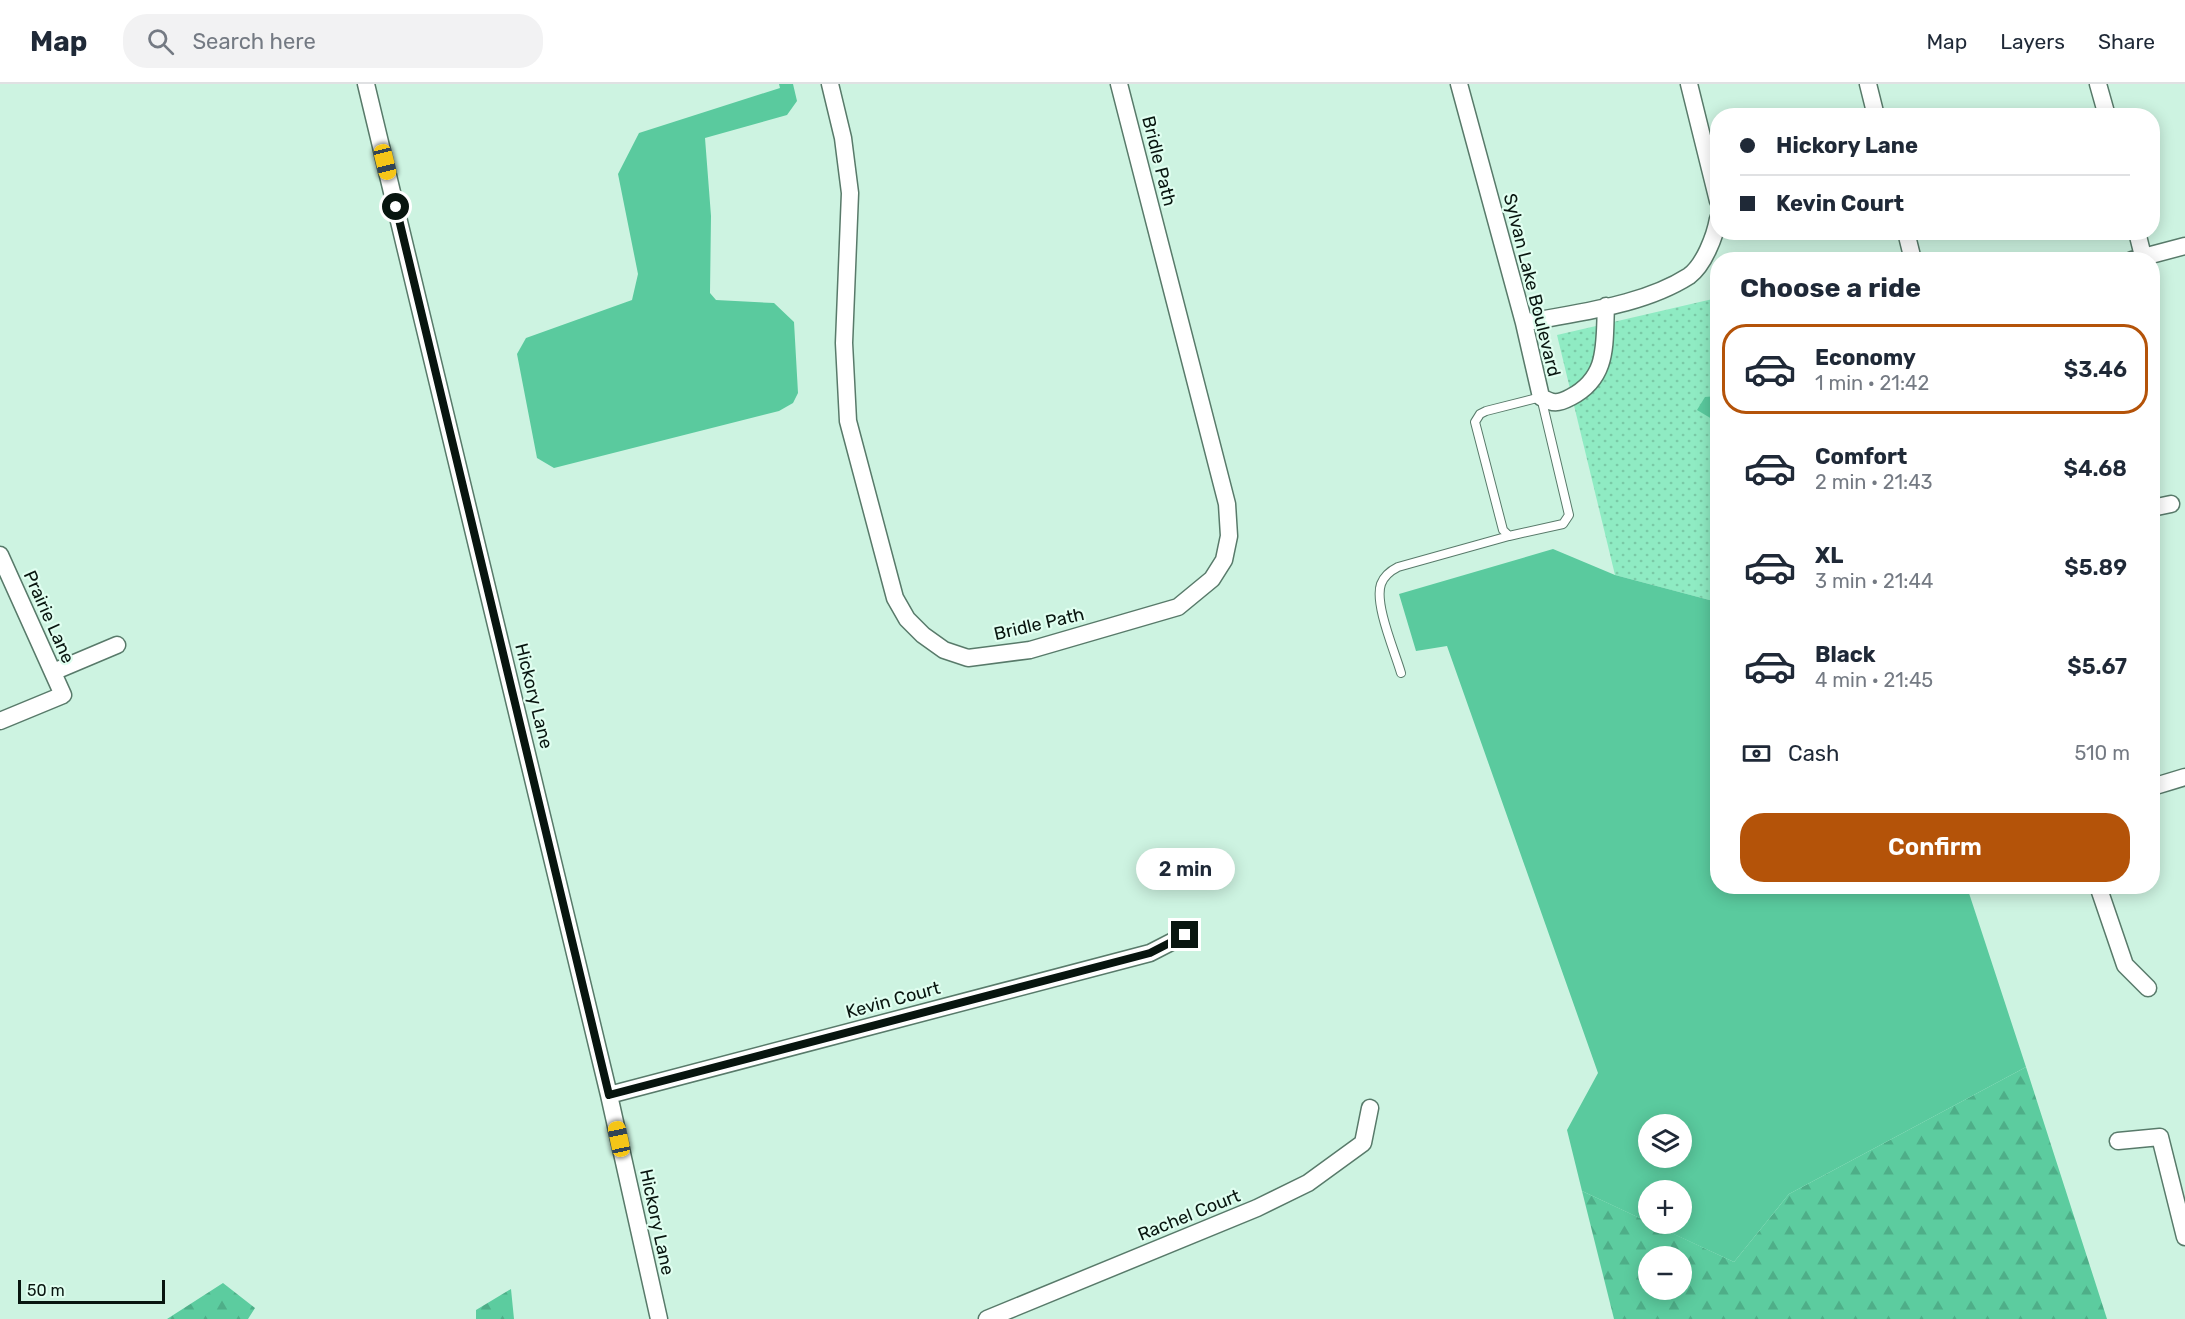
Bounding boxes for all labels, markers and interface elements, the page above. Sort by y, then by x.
search box [123,14,543,68]
text: Map [30,25,87,58]
icon: search [144,25,177,58]
text: Search here [192,28,316,55]
text: Map [1926,29,1967,54]
text: Layers [2000,29,2065,54]
text: Share [2098,29,2155,54]
street label: Bridle Path [1137,114,1181,208]
text: Hickory Lane [1776,132,1918,159]
car [372,142,398,182]
text: Kevin Court [1776,190,1904,217]
street label: Sylvan Lake Boulevard [1499,191,1565,379]
route start [382,193,409,220]
text: Choose a ride [1740,272,1921,304]
icon: car [1743,342,1797,396]
text: Economy [1815,344,1916,371]
text: $3.46 [2064,356,2127,383]
text: 1 min · 21:42 [1815,371,1929,395]
icon: car [1743,441,1797,495]
text: Comfort [1815,443,1907,470]
text: $4.68 [2064,455,2127,482]
text: 2 min · 21:43 [1815,470,1933,494]
icon: car [1743,540,1797,594]
text: XL [1815,542,1843,569]
text: $5.89 [2064,554,2127,581]
street label: Prairie Lane [19,567,79,667]
text: 3 min · 21:44 [1815,569,1933,593]
street label: Bridle Path [992,603,1086,645]
icon: car [1743,639,1797,693]
street label: Hickory Lane [510,641,558,751]
text: Black [1815,641,1876,668]
text: $5.67 [2067,653,2127,680]
text: 4 min · 21:45 [1815,668,1933,692]
icon: cash [1740,737,1773,770]
text: Cash [1788,740,1839,767]
text: 510 m [2074,741,2130,765]
button: Confirm [1740,813,2130,882]
callout: 2 min [1136,848,1234,890]
text: 2 min [1159,857,1212,881]
route end [1171,921,1198,948]
street label: Kevin Court [843,977,943,1023]
map controls [1638,1114,1692,1300]
button: layers [1638,1114,1692,1168]
car [606,1120,632,1158]
street label: Hickory Lane [635,1167,679,1277]
button: + [1638,1180,1692,1234]
street label: Rachel Court [1135,1184,1243,1246]
button: − [1638,1246,1692,1300]
scale bar [18,1277,165,1304]
text: 50 m [27,1281,65,1300]

